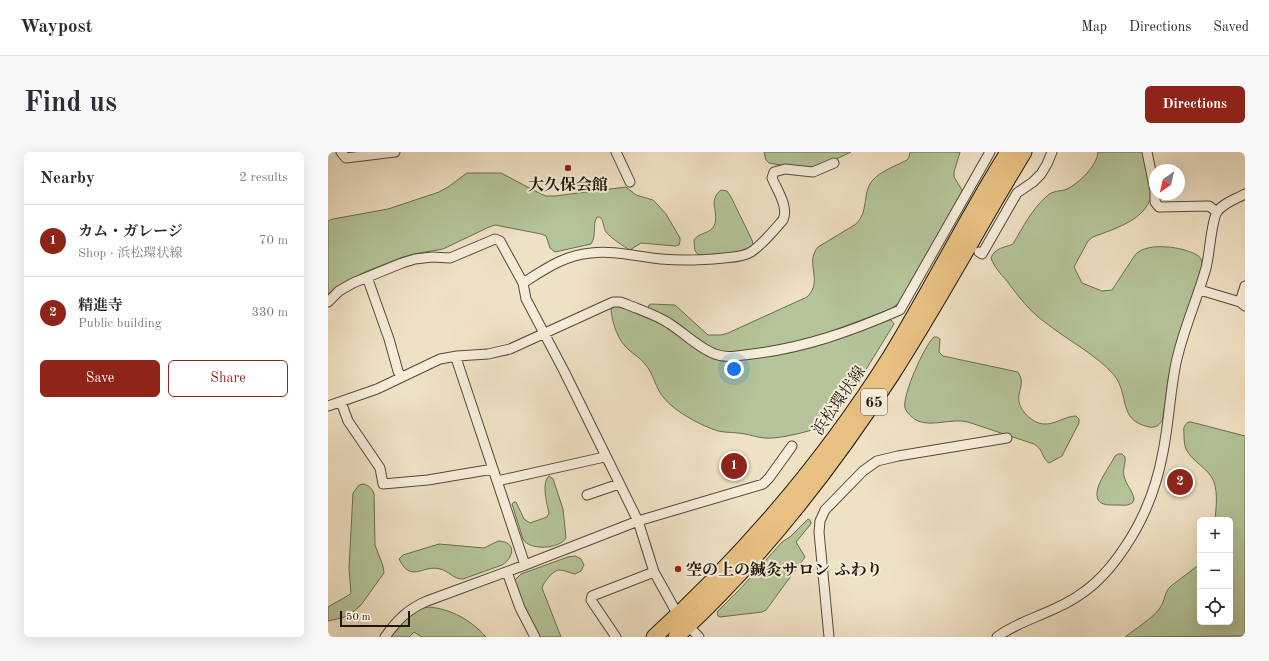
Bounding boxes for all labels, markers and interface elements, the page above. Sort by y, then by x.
text: Waypost [20,18,93,37]
text: Map [1081,20,1107,34]
text: Directions [1129,20,1191,34]
text: Saved [1213,20,1249,34]
button: Directions [1145,86,1245,123]
text: Find us [24,90,117,118]
marker: 大久保会館 [563,163,573,173]
north arrow [1149,164,1185,200]
text: Nearby [40,170,95,187]
text: 2 results [239,171,288,184]
place label: 大久保会館 [528,176,608,194]
text: カム・ガレージ [78,225,183,240]
text: 1 [49,234,57,247]
text: 70 m [259,234,288,247]
text: Shop · 浜松環状線 [78,247,182,260]
text: 精進寺 [78,299,123,314]
text: 2 [49,306,57,319]
text: 330 m [251,306,288,319]
text: Public building [78,317,162,330]
your location [724,359,744,379]
button: Save [40,360,160,397]
button: Share [168,360,288,397]
street label: 浜松環状線 [808,363,869,439]
road number: 65 [861,389,887,415]
pin: 1 [721,451,747,481]
pin: 2 [1167,467,1193,497]
map controls [1197,517,1233,625]
button: + [1197,517,1233,553]
button: − [1197,553,1233,589]
place label: 空の上の鍼灸サロン ふわり [686,561,882,579]
marker: 空の上の鍼灸サロン ふわり [673,564,683,574]
button: locate [1197,589,1233,625]
scale bar [340,609,410,628]
text: 50 m [346,612,371,623]

